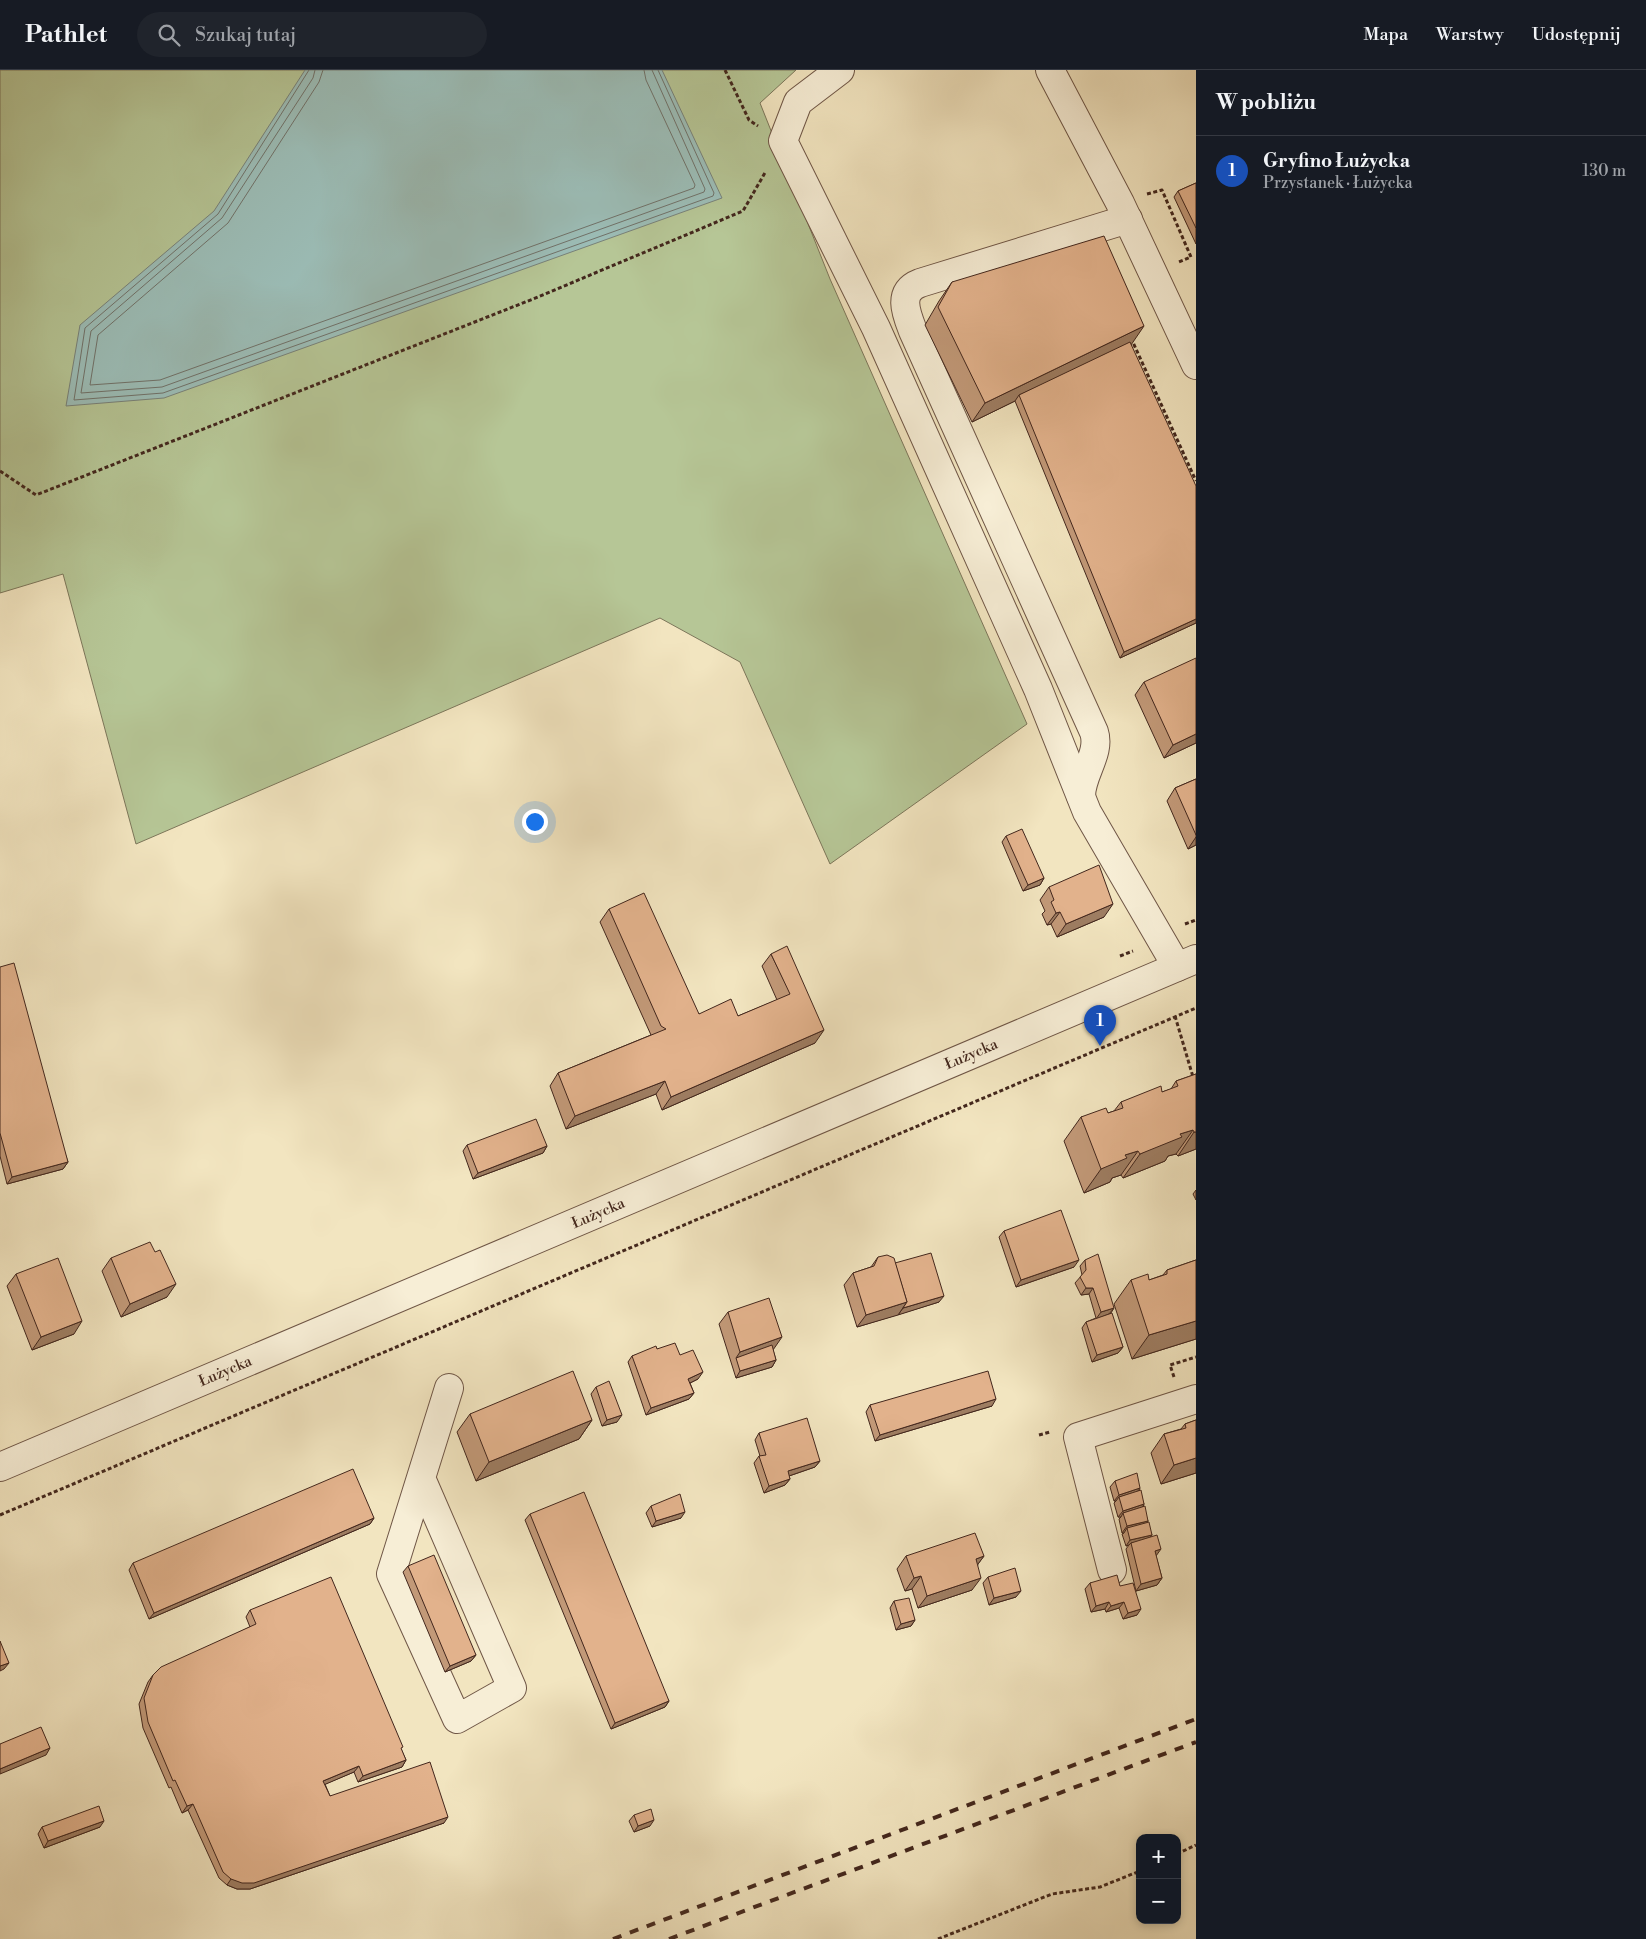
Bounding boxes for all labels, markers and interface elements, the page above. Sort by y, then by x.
search box [137,12,487,57]
text: Pathlet [25,20,107,50]
icon: search [155,21,183,49]
text: Szukaj tutaj [195,23,296,47]
text: Mapa [1364,23,1408,46]
text: Warstwy [1436,23,1504,46]
text: Udostępnij [1532,23,1621,46]
text: W pobliżu [1216,90,1316,116]
text: Gryfino Łużycka [1263,149,1410,173]
text: 1 [1228,161,1236,181]
text: 130 m [1582,161,1626,181]
text: Przystanek · Łużycka [1263,173,1413,193]
your location [522,809,548,835]
pin: 1 [1084,1005,1116,1046]
street label: Łużycka [942,1035,1001,1074]
street label: Łużycka [569,1194,628,1233]
street label: Łużycka [196,1352,255,1391]
map controls [1136,1834,1181,1924]
button: + [1136,1834,1181,1879]
button: − [1136,1879,1181,1924]

